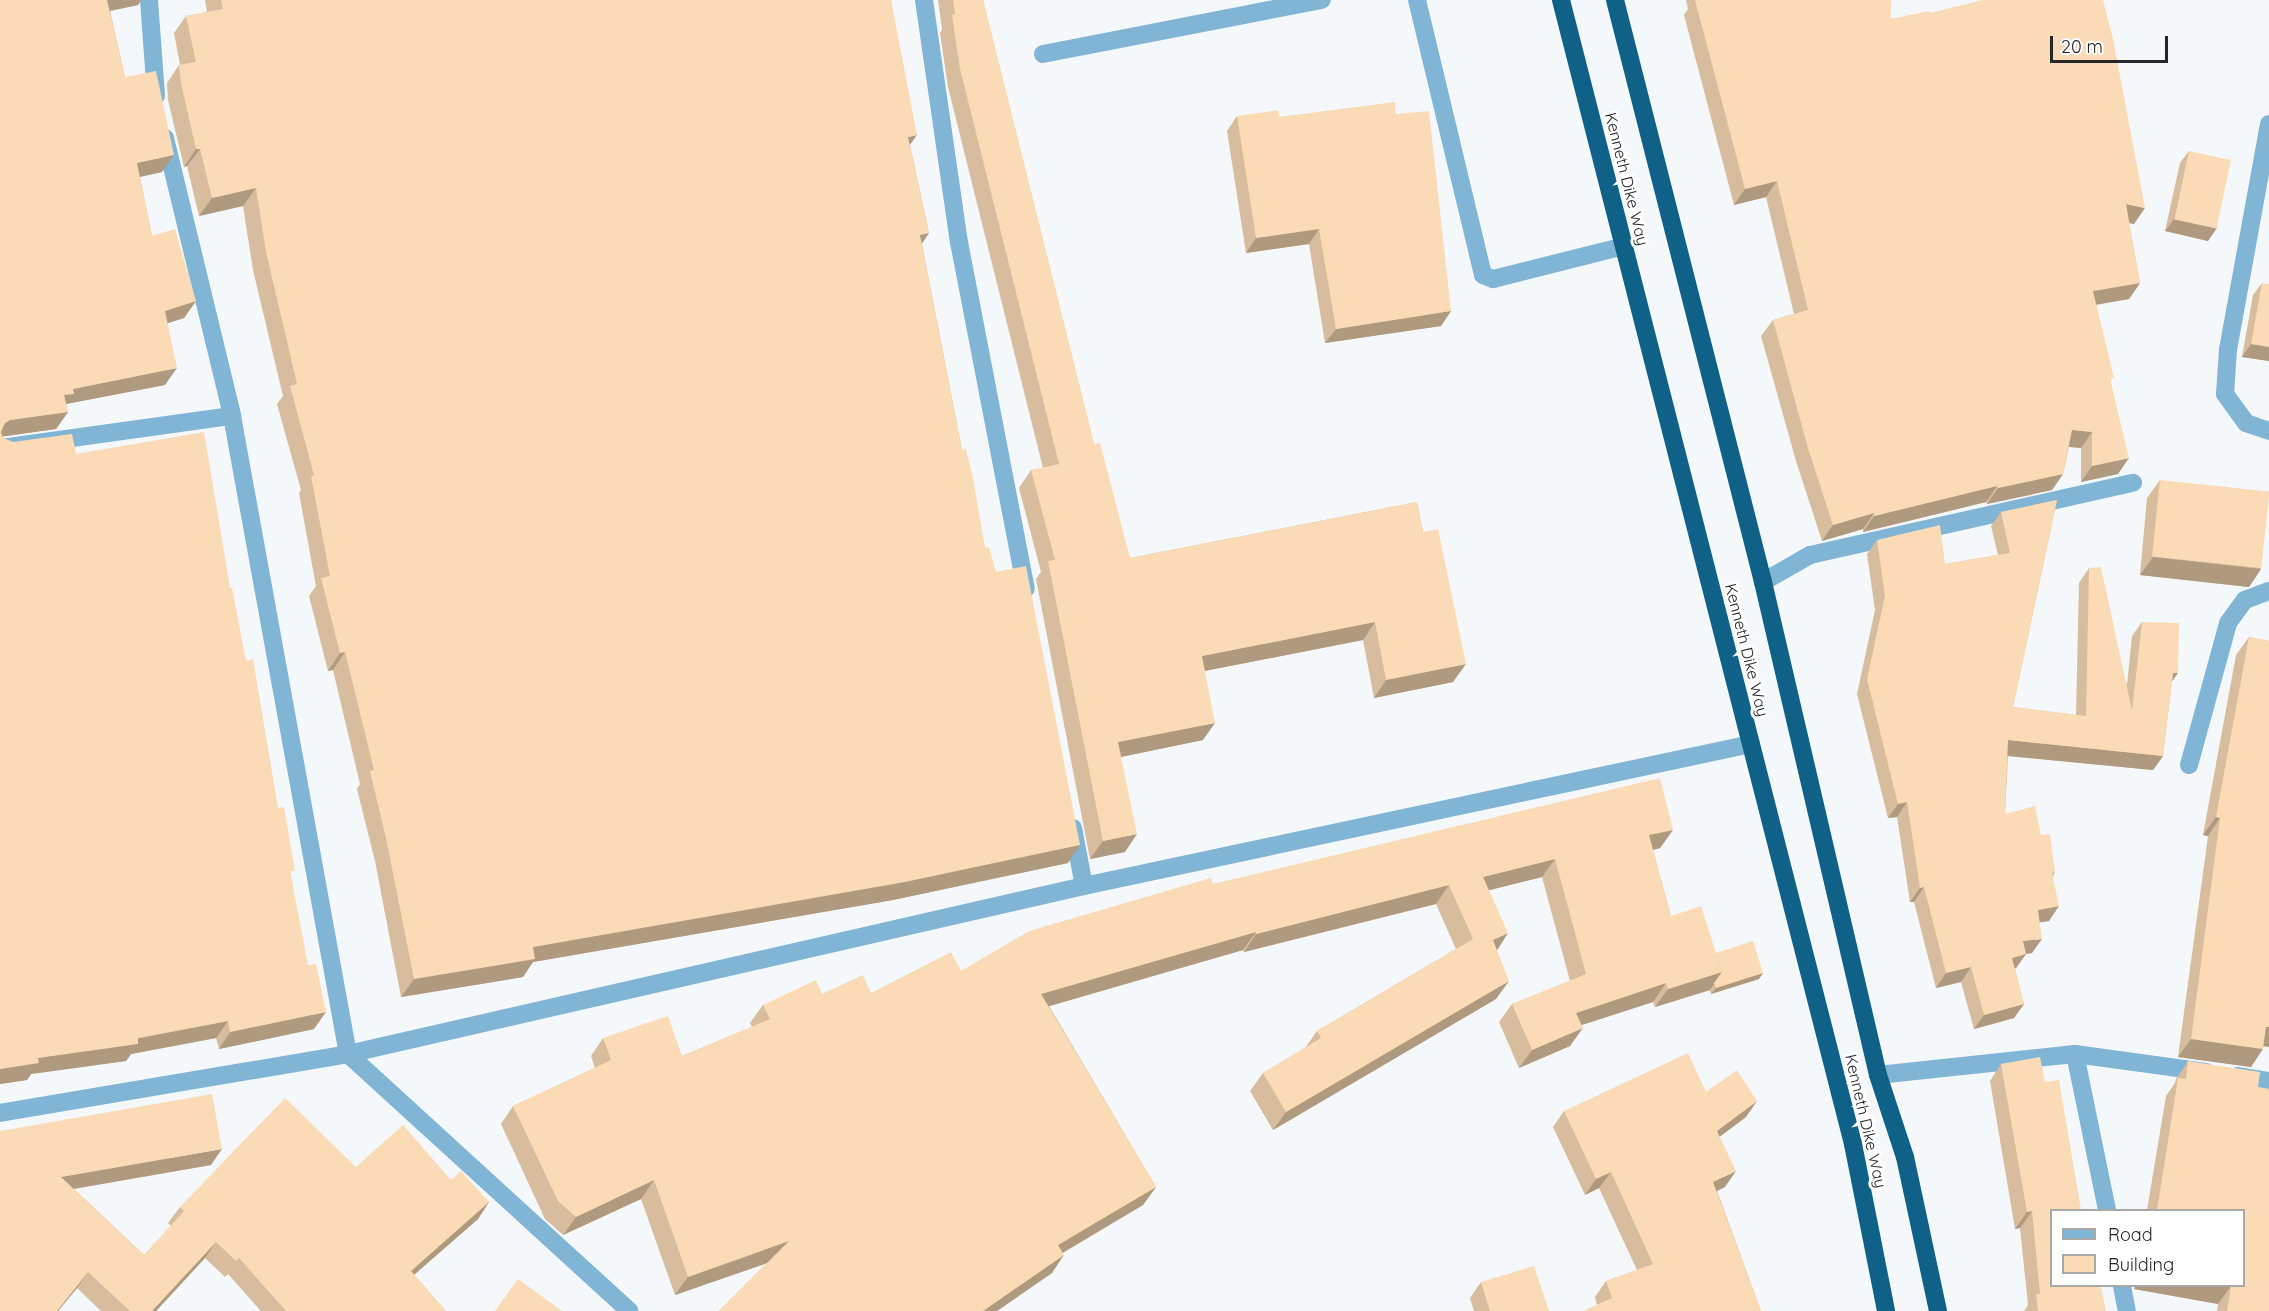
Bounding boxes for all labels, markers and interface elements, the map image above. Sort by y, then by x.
scale bar [2053,24,2172,62]
text: 20 m [2061,35,2103,58]
street label: Kenneth Dike Way [1601,110,1653,248]
street label: Kenneth Dike Way [1721,581,1773,719]
street label: Kenneth Dike Way [1841,1052,1891,1190]
legend [2050,1209,2245,1287]
text: Road [2108,1223,2153,1246]
text: Building [2108,1253,2174,1276]

